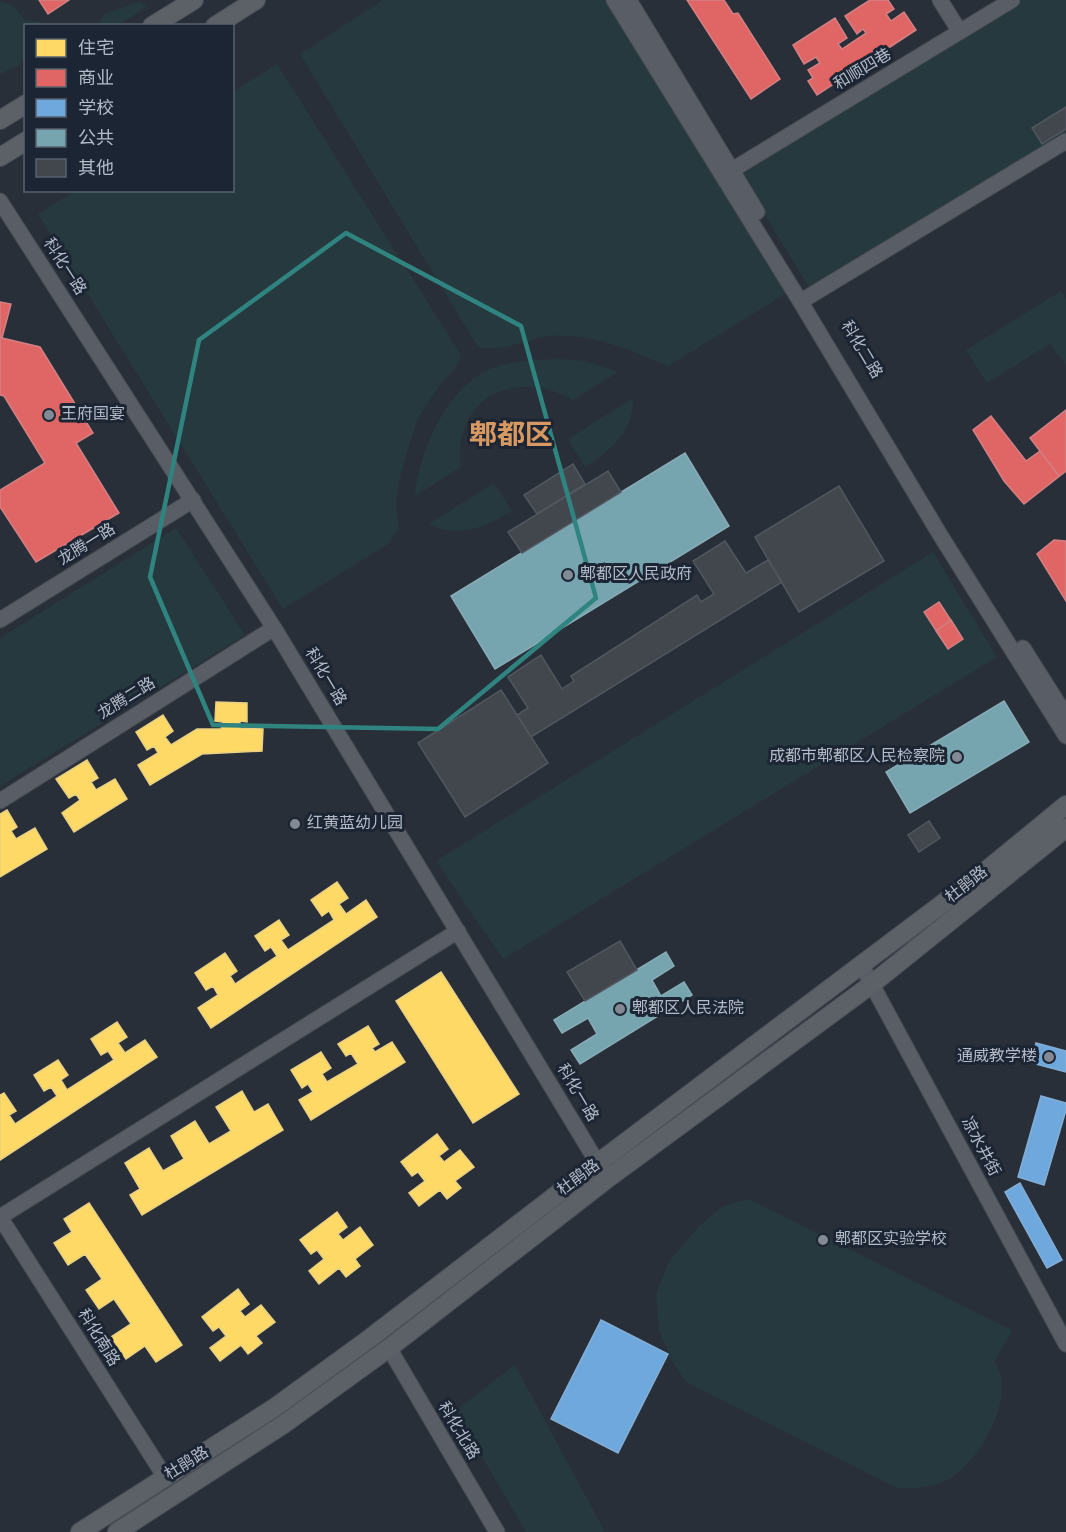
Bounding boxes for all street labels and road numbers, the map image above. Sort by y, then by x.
street label: 和顺四巷 [830,45,896,95]
street label: 科化一路 [38,235,90,299]
street label: 科化二路 [836,317,886,383]
street label: 龙腾一路 [55,520,119,570]
street label: 科化一路 [300,644,350,710]
street label: 龙腾二路 [95,674,159,724]
street label: 杜鹃路 [942,862,992,908]
street label: 科化一路 [552,1060,602,1126]
street label: 凉水井街 [956,1114,1004,1180]
street label: 杜鹃路 [554,1156,604,1200]
street label: 科化南路 [73,1306,123,1370]
street label: 科化北路 [433,1398,483,1464]
street label: 杜鹃路 [161,1443,213,1485]

